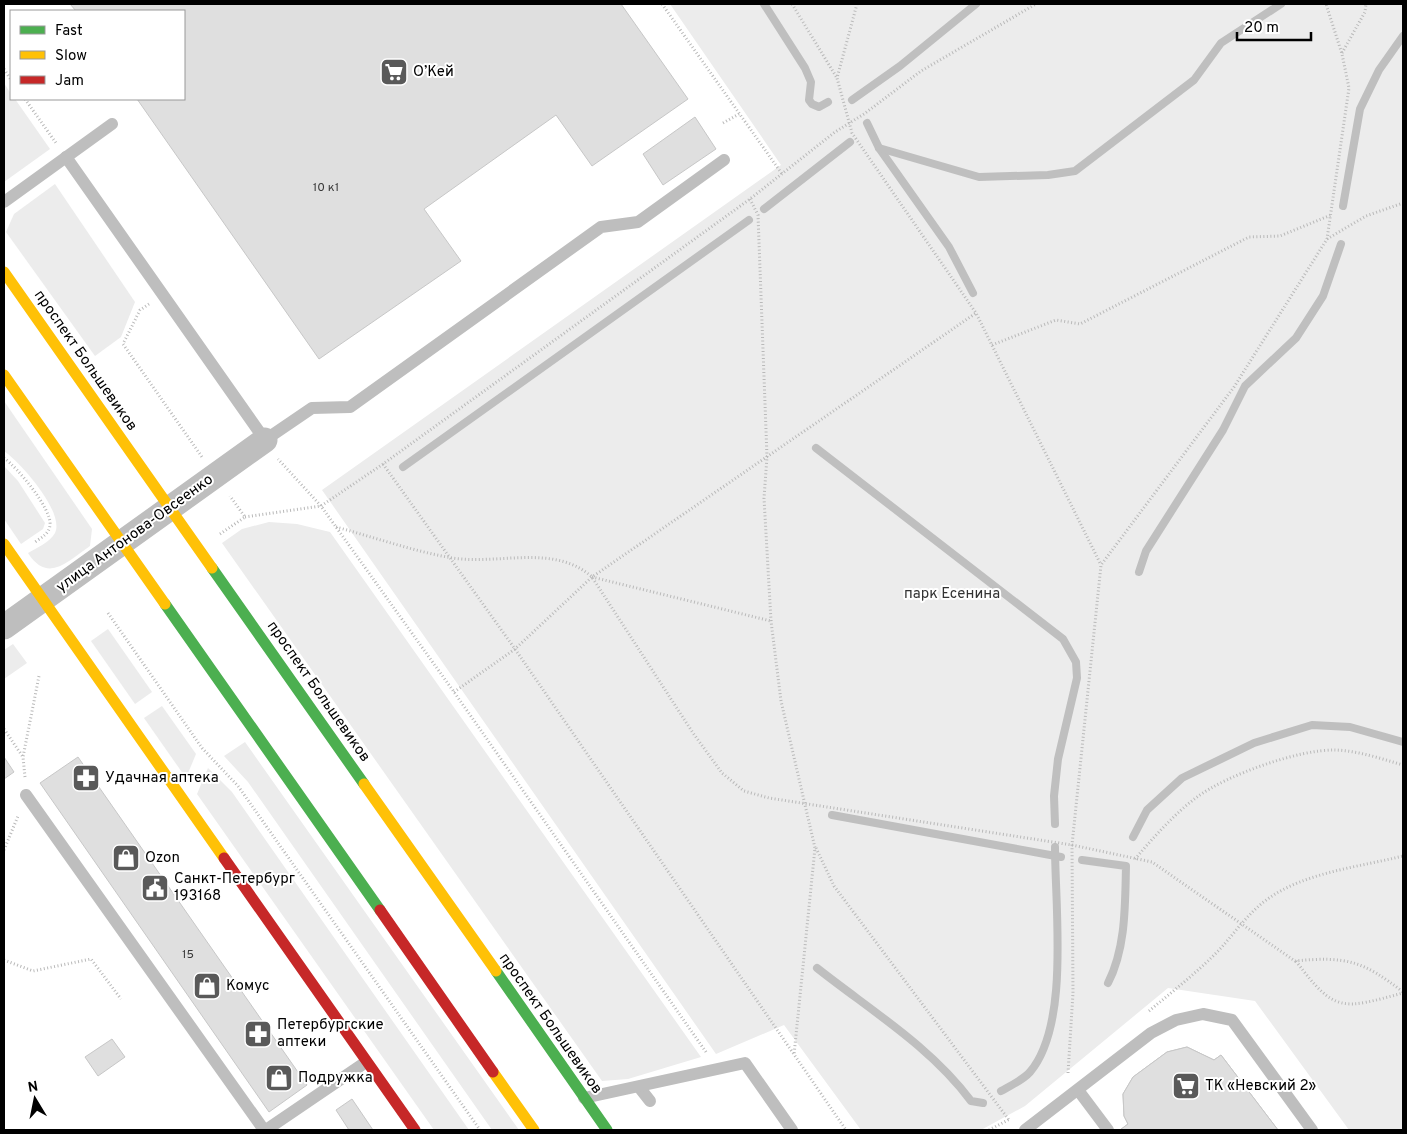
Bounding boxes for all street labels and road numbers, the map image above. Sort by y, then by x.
street label: проспект Большевиков [29,287,141,435]
street label: улица Антонова-Овсеенко [53,471,217,597]
street label: проспект Большевиков [262,618,374,766]
street label: проспект Большевиков [494,950,606,1098]

